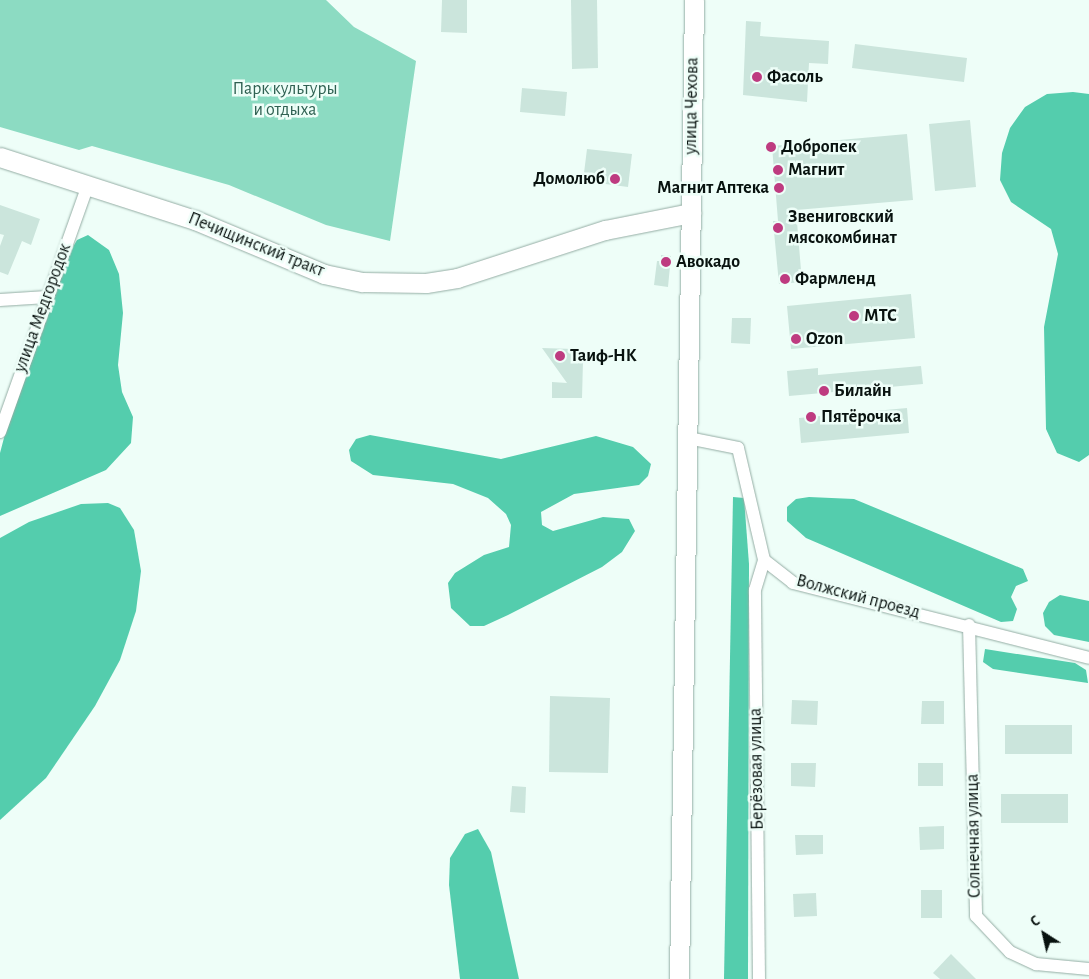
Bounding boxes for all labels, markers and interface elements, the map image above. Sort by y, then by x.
street label: улица Чехова [680,57,704,155]
place label: Фасоль [767,66,823,88]
marker: Фасоль [751,71,763,83]
park label: Парк культуры и отдыха [232,79,338,122]
place label: Добропек [781,136,857,158]
marker: Добропек [765,141,777,153]
place label: Магнит [788,159,844,181]
marker: Магнит [772,164,784,176]
place label: Домолюб [533,168,605,190]
marker: Домолюб [609,173,621,185]
place label: Магнит Аптека [657,177,769,199]
marker: Магнит Аптека [773,182,785,194]
place label: Звениговский мясокомбинат [788,207,897,250]
street label: Печищинский тракт [185,208,327,282]
marker: Звениговский мясокомбинат [772,222,784,234]
street label: улица Медгородок [10,241,76,375]
place label: Авокадо [676,251,740,273]
marker: Авокадо [660,256,672,268]
place label: Фармленд [795,268,876,290]
marker: Фармленд [779,273,791,285]
place label: МТС [864,305,897,327]
marker: МТС [848,310,860,322]
place label: Ozon [806,328,843,350]
marker: Ozon [790,333,802,345]
place label: Таиф-НК [570,345,637,367]
marker: Таиф-НК [554,350,566,362]
place label: Билайн [834,380,892,402]
marker: Билайн [818,385,830,397]
place label: Пятёрочка [821,406,901,428]
marker: Пятёрочка [805,411,817,423]
street label: Волжский проезд [794,570,922,624]
street label: Берёзовая улица [745,708,769,830]
street label: Солнечная улица [962,774,986,898]
north arrow [1019,909,1069,959]
text: С [1028,914,1043,930]

